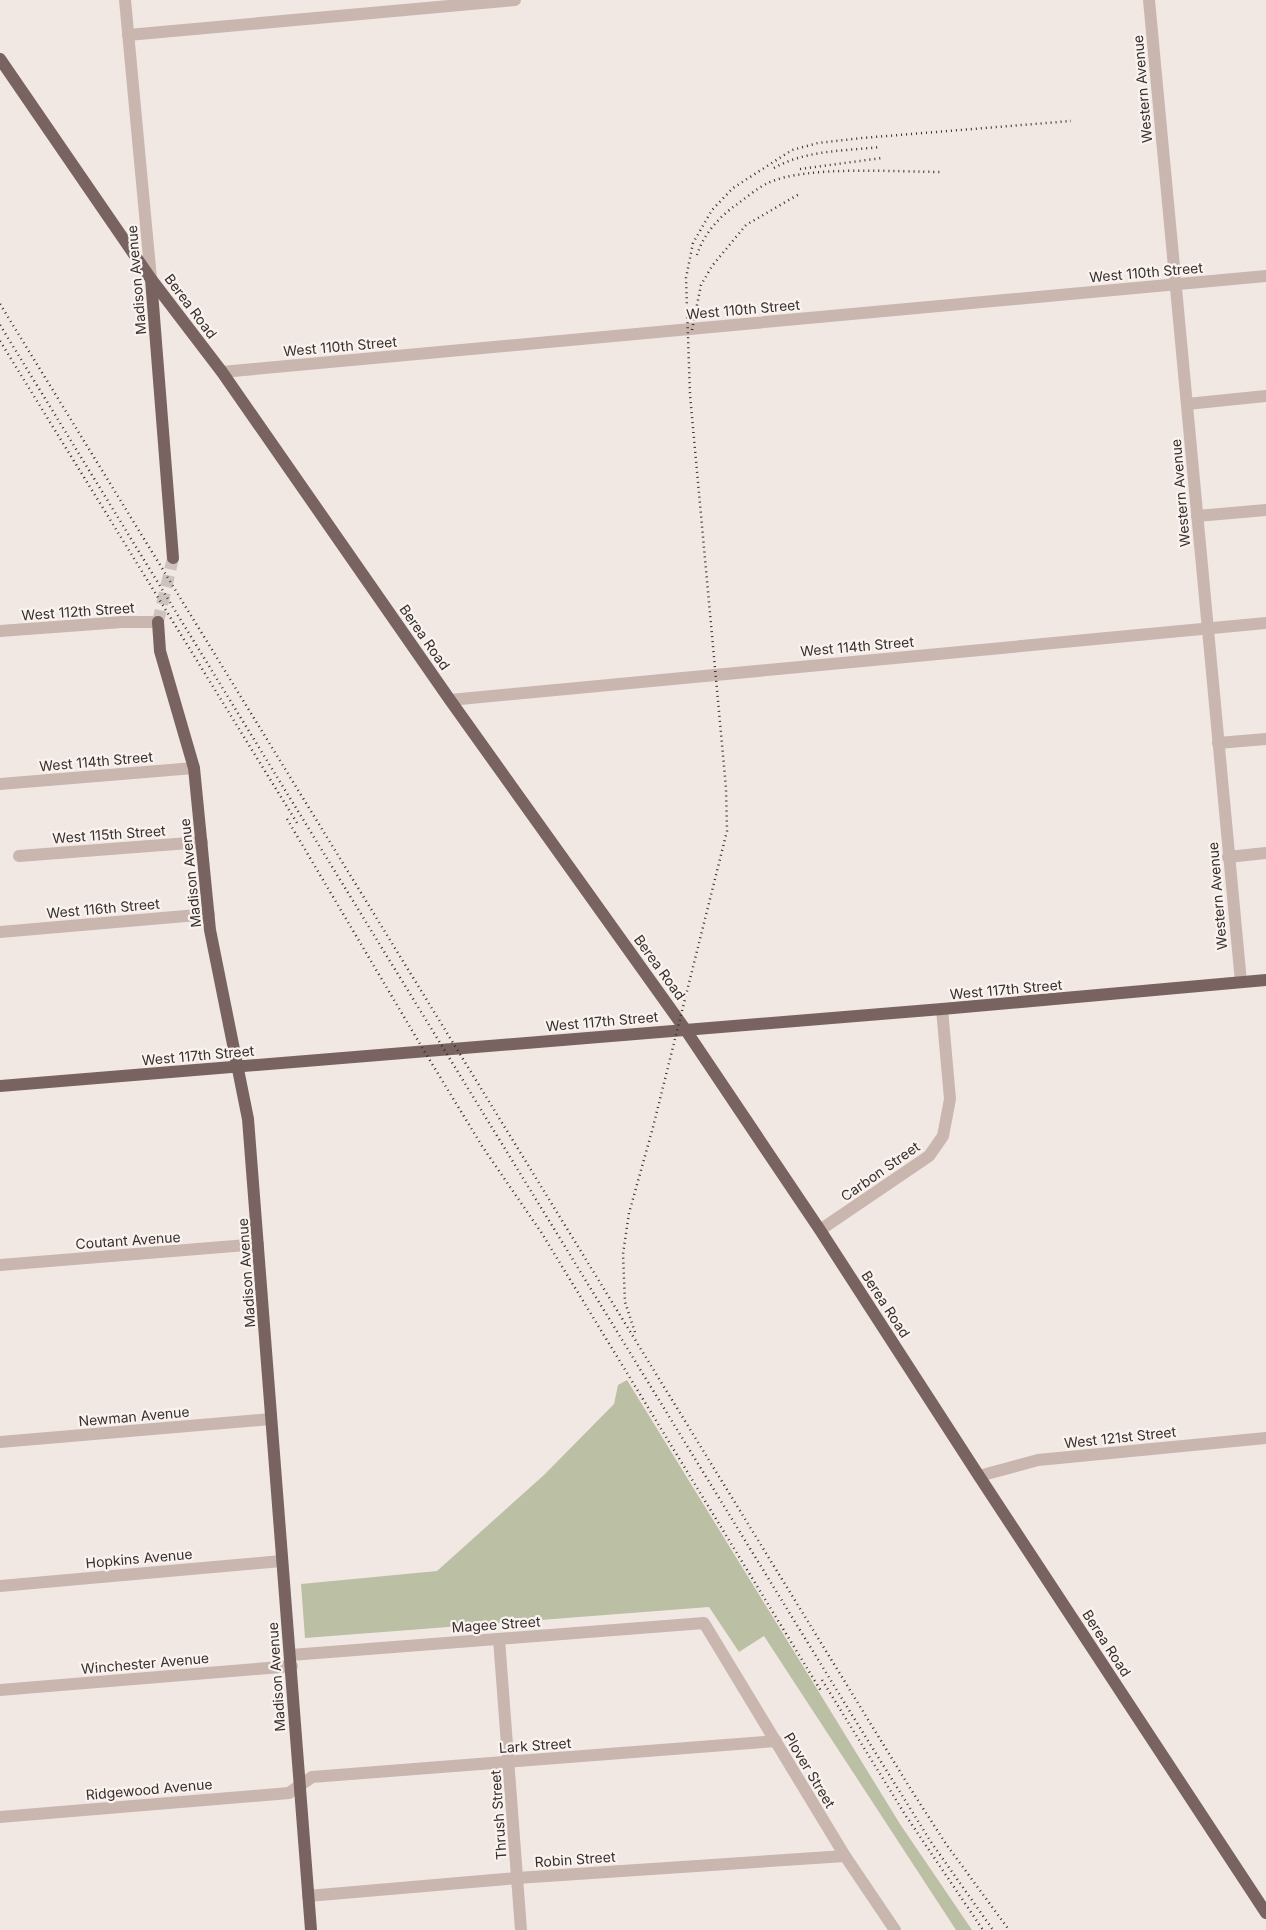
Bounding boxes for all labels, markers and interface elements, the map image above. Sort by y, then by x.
street label: Western Avenue [1129,34,1155,144]
street label: Madison Avenue [123,225,149,335]
street label: West 110th Street [1089,259,1204,285]
street label: Berea Road [161,270,221,342]
street label: West 110th Street [686,296,801,322]
street label: West 110th Street [283,333,398,359]
street label: Western Avenue [1167,438,1193,548]
street label: West 112th Street [21,599,136,623]
street label: Berea Road [396,601,454,673]
street label: West 114th Street [800,633,915,659]
street label: West 114th Street [39,748,154,774]
street label: Madison Avenue [176,818,204,928]
street label: West 115th Street [52,822,167,846]
street label: Western Avenue [1204,841,1230,951]
street label: West 116th Street [46,895,161,921]
street label: Berea Road [631,931,689,1003]
street label: West 117th Street [949,976,1063,1002]
street label: West 117th Street [545,1008,659,1034]
street label: West 117th Street [141,1042,255,1068]
street label: Carbon Street [837,1137,923,1204]
street label: Madison Avenue [234,1218,258,1328]
street label: Coutant Avenue [75,1228,181,1252]
street label: Berea Road [858,1267,914,1341]
street label: Newman Avenue [78,1403,190,1429]
street label: West 121st Street [1063,1423,1177,1451]
street label: Hopkins Avenue [85,1545,193,1571]
street label: Berea Road [1079,1606,1135,1680]
street label: Magee Street [451,1612,541,1636]
street label: Madison Avenue [264,1622,288,1732]
street label: Winchester Avenue [80,1649,210,1677]
street label: Plover Street [781,1729,839,1811]
street label: Lark Street [498,1734,572,1756]
street label: Thrush Street [486,1769,510,1860]
street label: Ridgewood Avenue [85,1775,213,1803]
street label: Robin Street [534,1848,616,1870]

